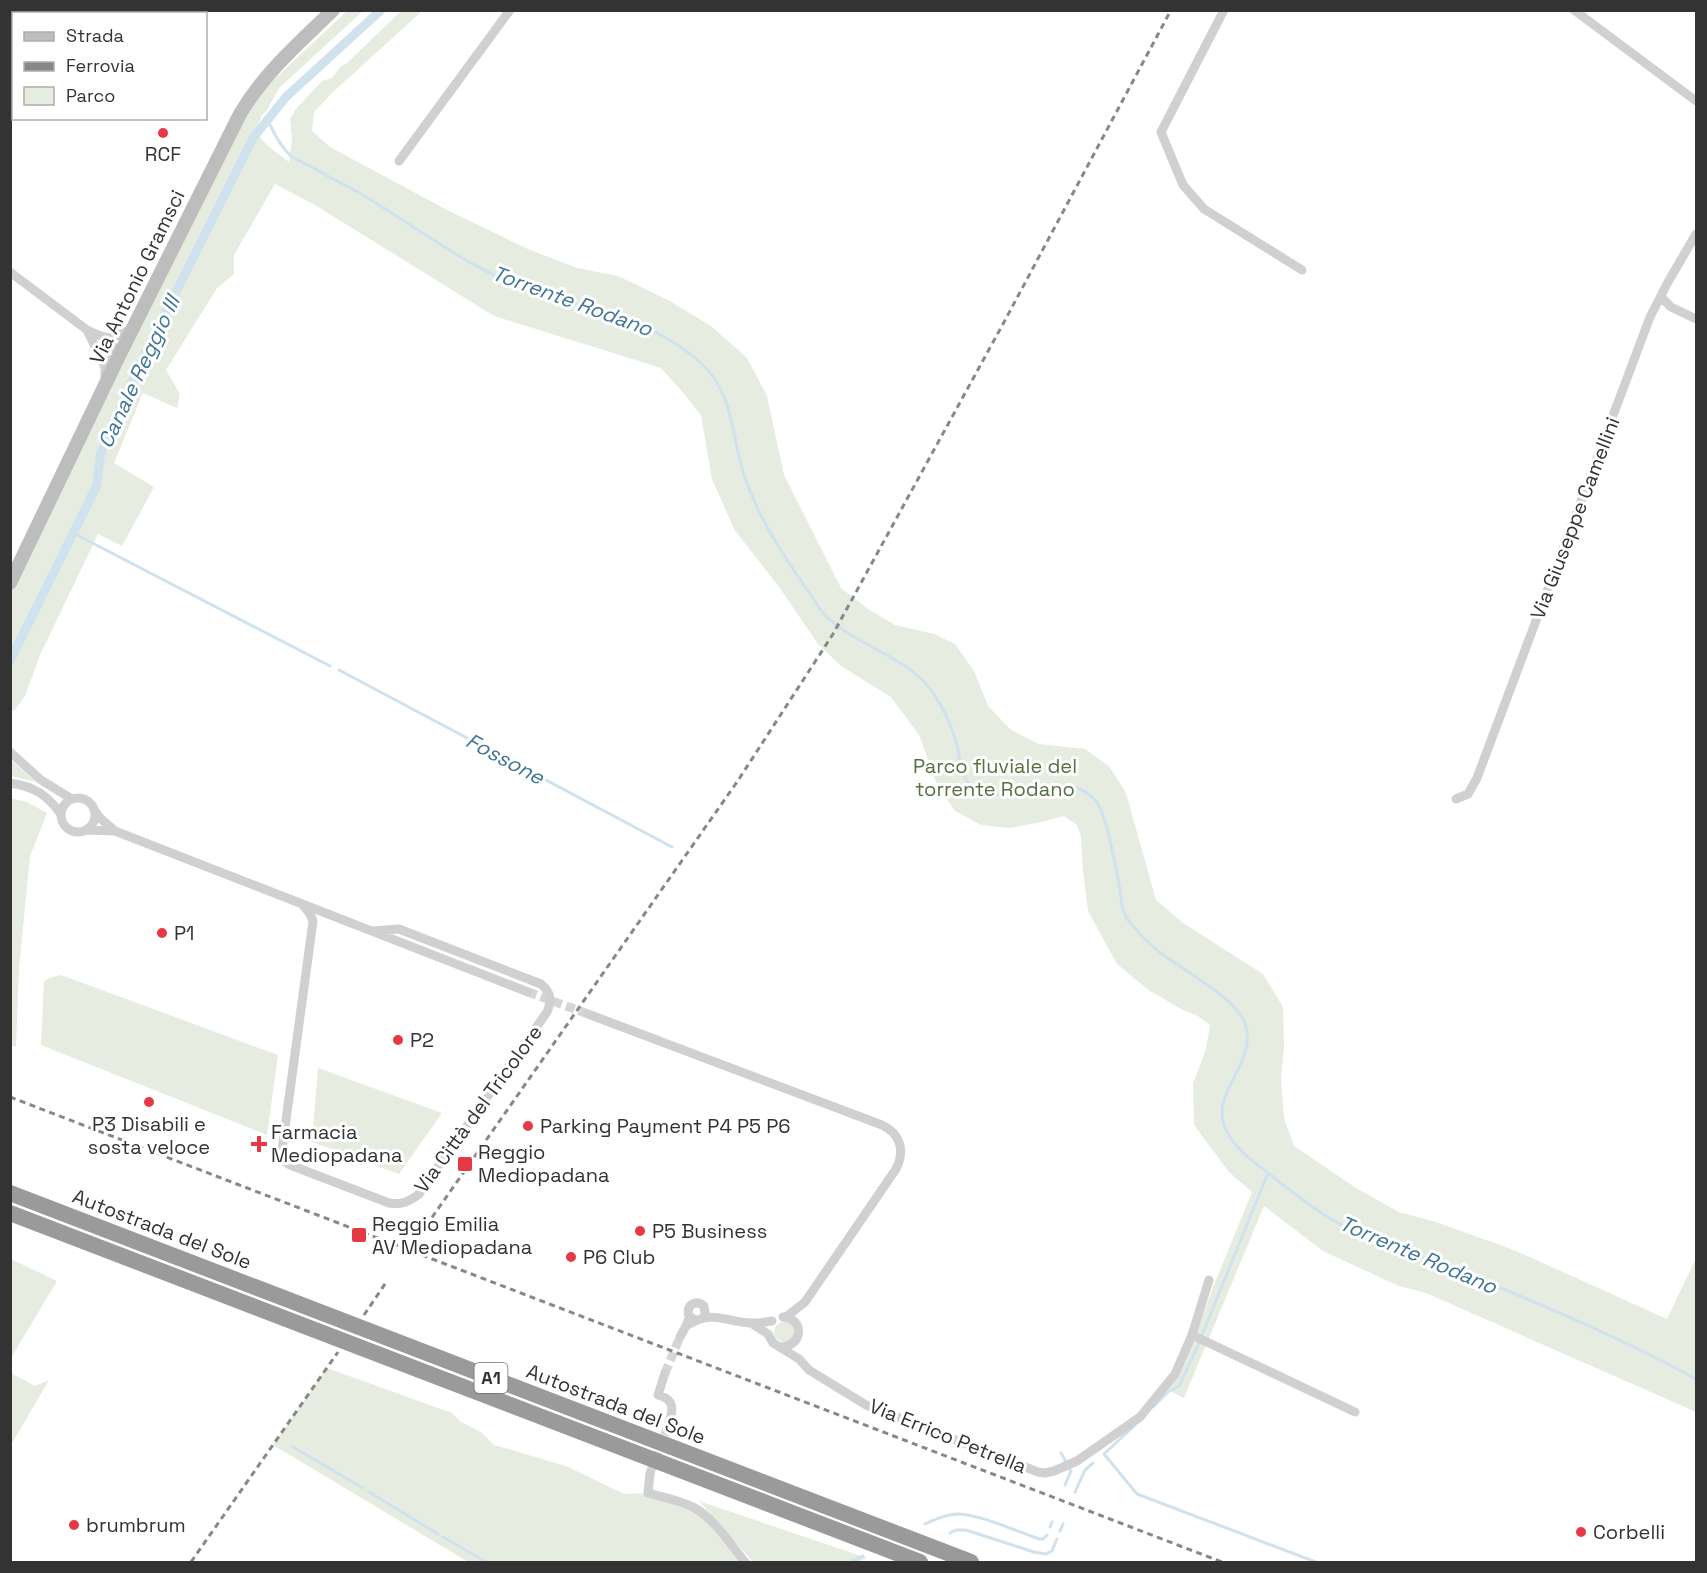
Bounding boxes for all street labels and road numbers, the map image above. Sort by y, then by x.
street label: Via Antonio Gramsci [84,186,190,368]
street label: Via Giuseppe Camellini [1524,413,1626,623]
street label: Via Città del Tricolore [408,1020,548,1198]
street label: Autostrada del Sole [69,1183,255,1275]
street label: Autostrada del Sole [523,1358,709,1450]
road number: A1 [474,1363,508,1393]
street label: Via Errico Petrella [866,1393,1030,1479]

